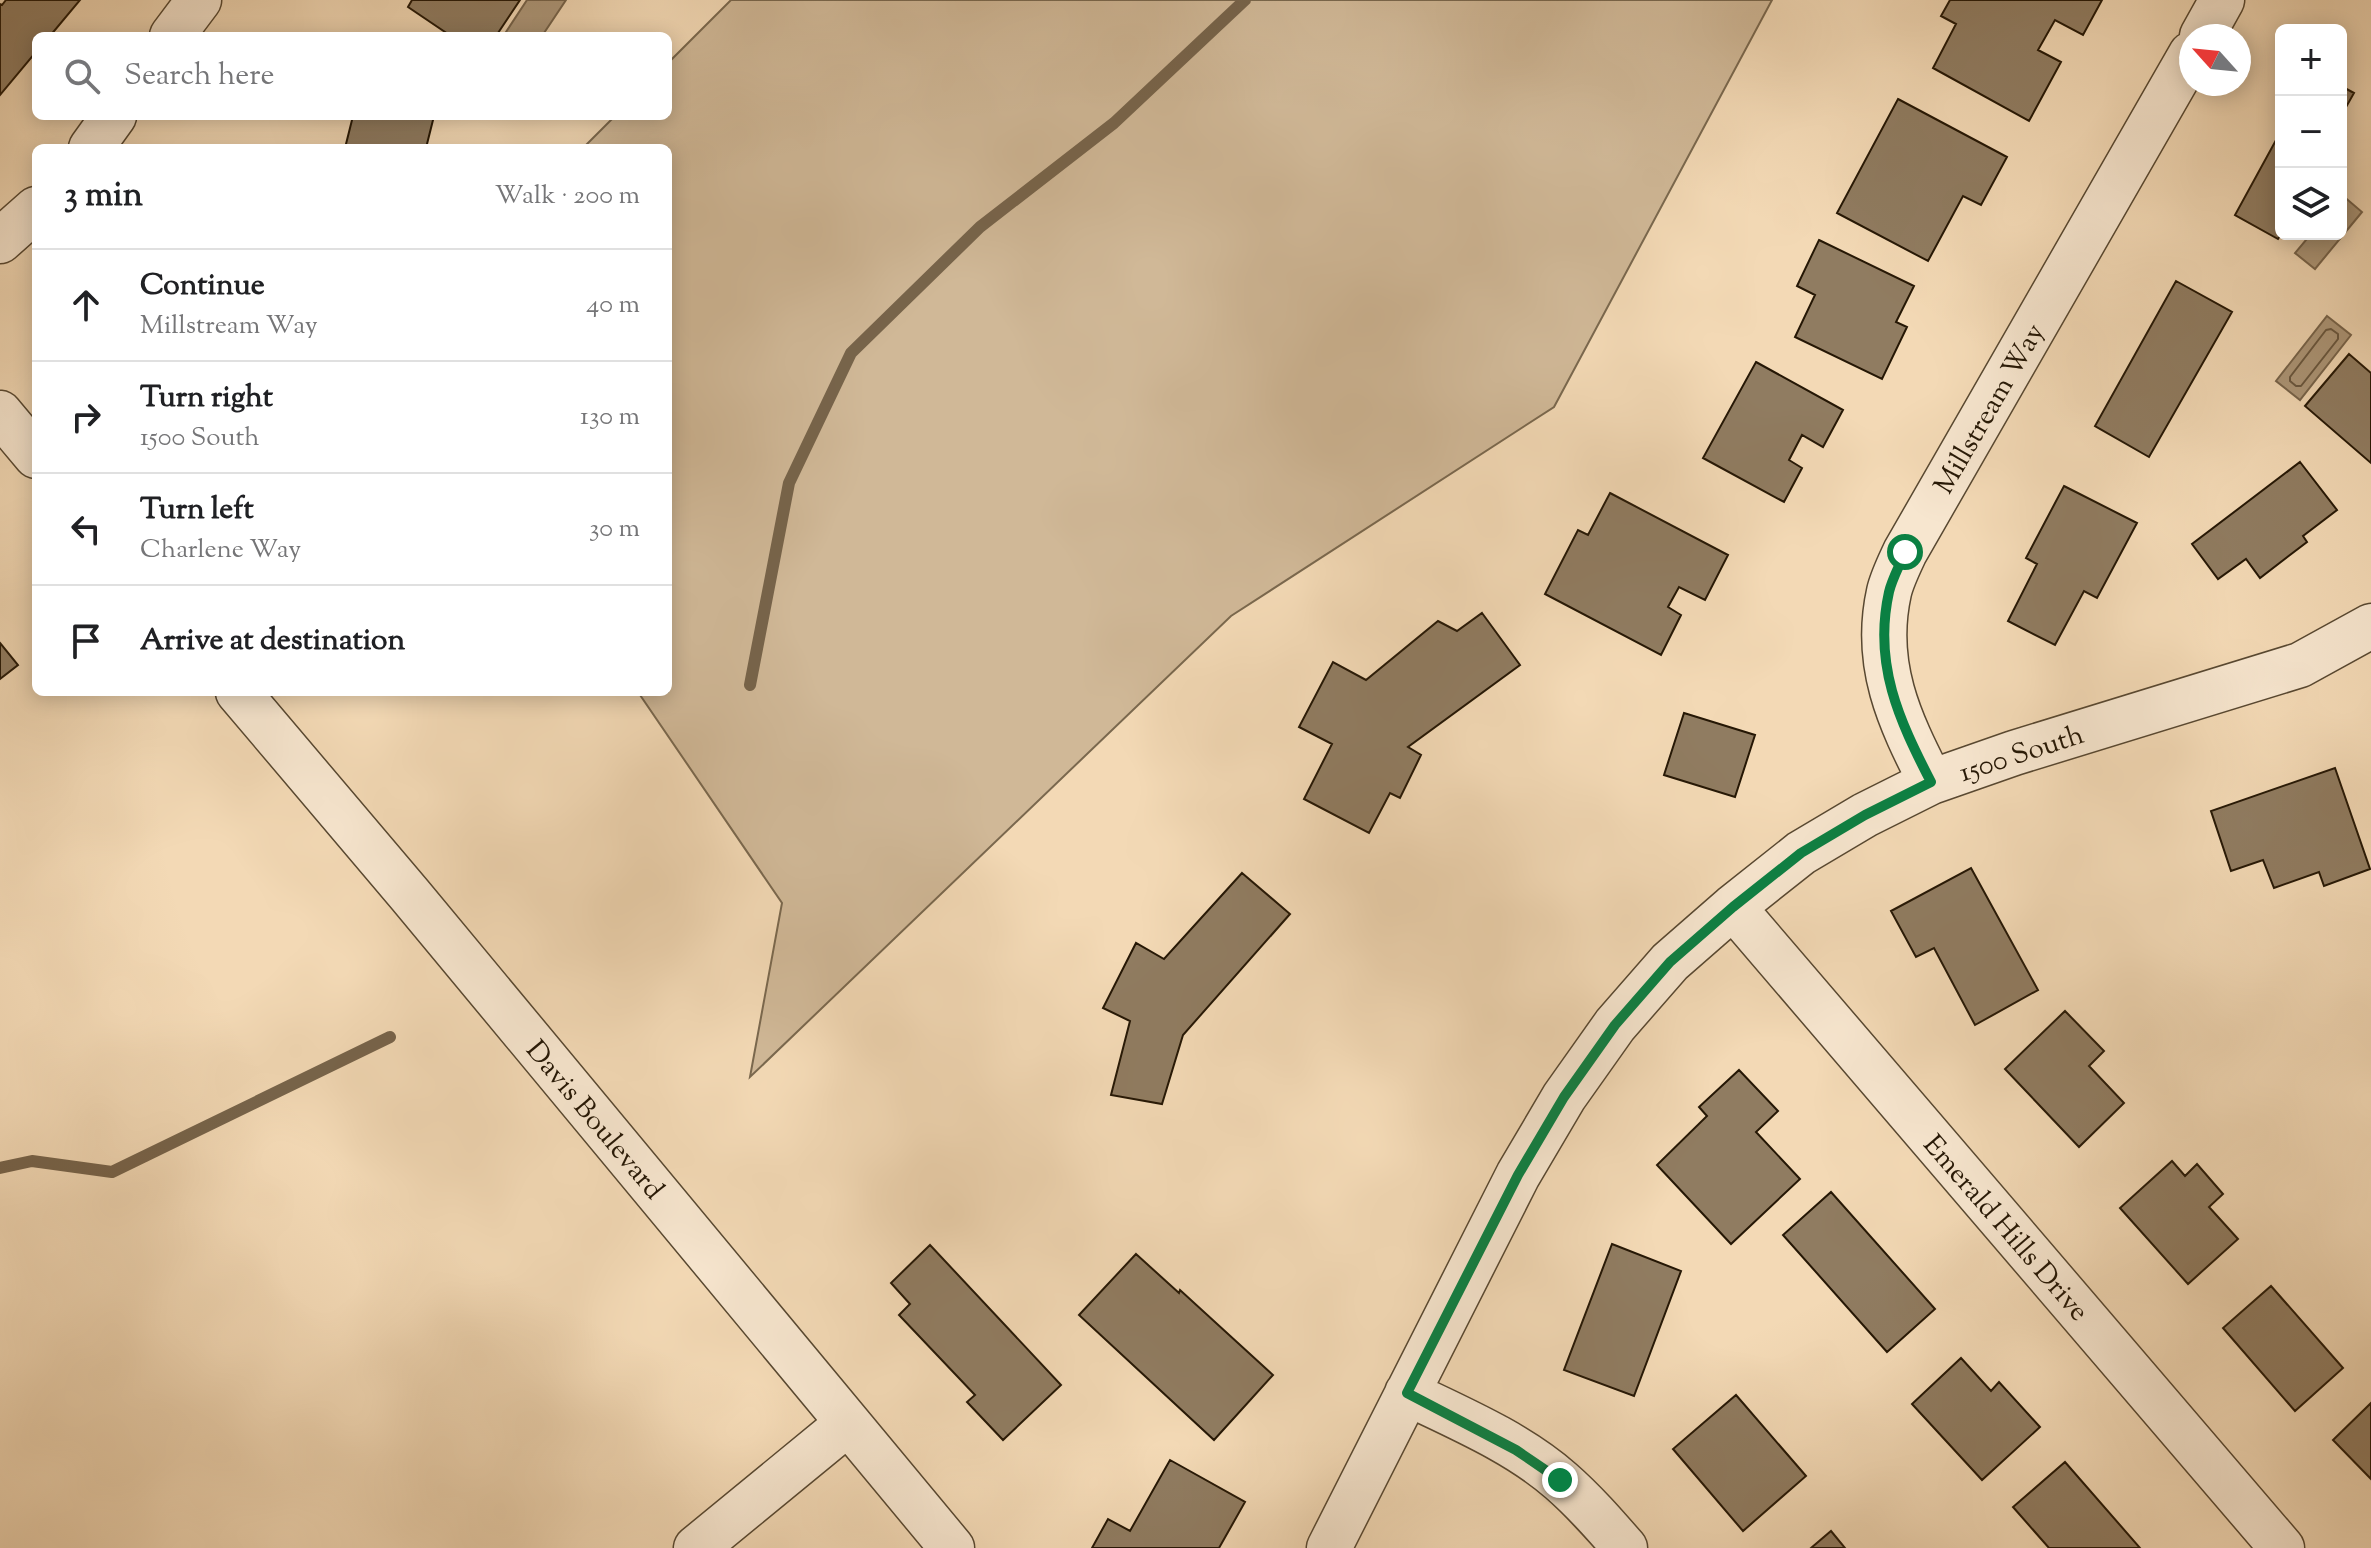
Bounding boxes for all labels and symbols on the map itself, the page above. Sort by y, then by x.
north arrow [2179,24,2251,96]
street label: Millstream Way [1925,317,2056,502]
route start [1887,534,1923,570]
street label: 1500 South [1954,716,2089,794]
street label: Davis Boulevard [515,1033,672,1209]
street label: Emerald Hills Drive [1912,1127,2097,1331]
route end [1542,1462,1578,1498]

